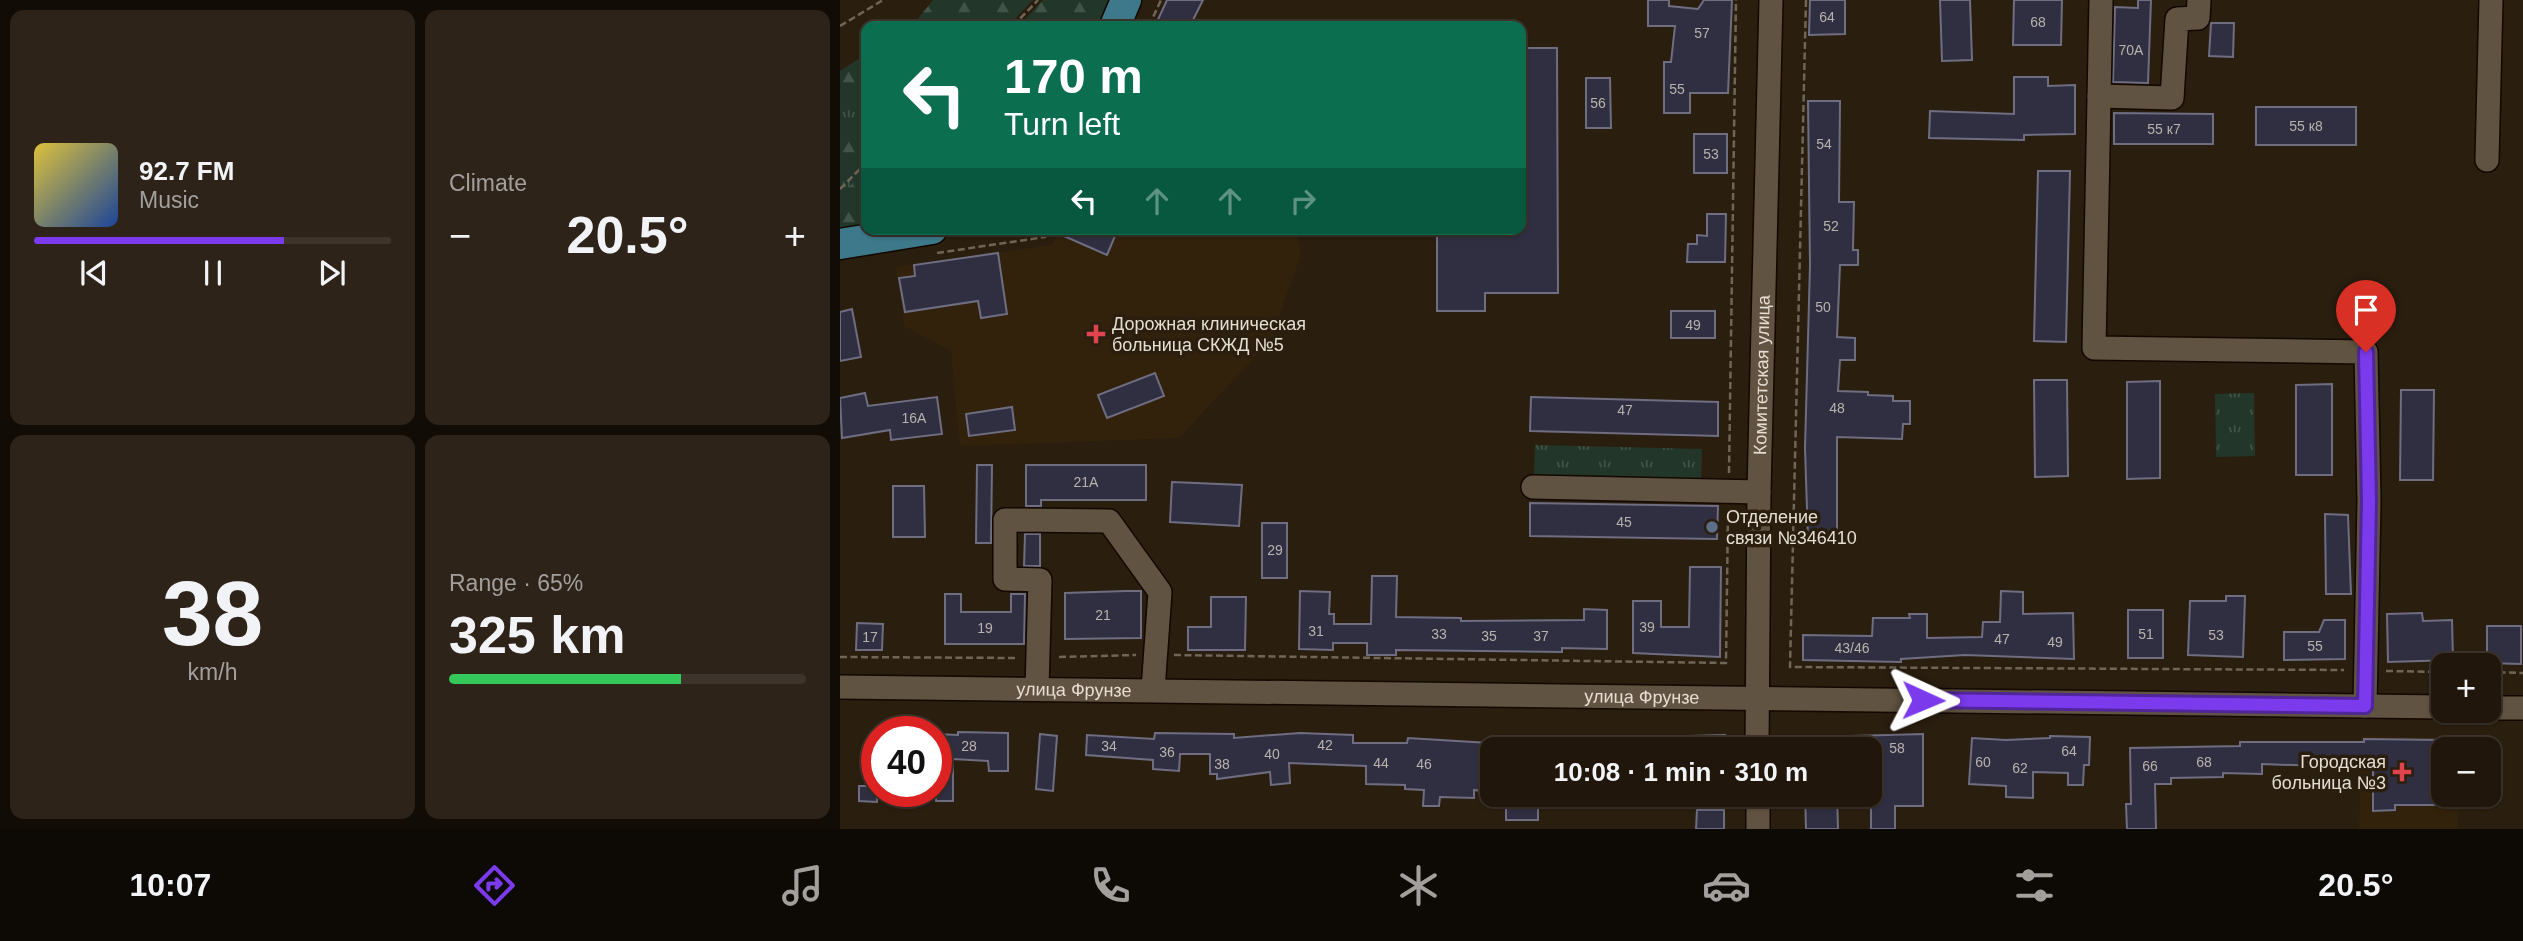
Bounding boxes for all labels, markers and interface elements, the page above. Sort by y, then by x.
house number: 64 [1819,9,1835,25]
house number: 68 [2030,14,2046,30]
house number: 57 [1694,25,1710,41]
house number: 70А [2119,42,2144,58]
icon: left [889,49,980,140]
text: 170 m [1004,49,1143,103]
house number: 55 [1669,81,1685,97]
house number: 56 [1590,95,1606,111]
text: Turn left [1004,106,1120,142]
house number: 55 к8 [2289,118,2323,134]
house number: 55 к7 [2147,121,2181,137]
house number: 54 [1816,136,1832,152]
house number: 53 [1703,146,1719,162]
text: 92.7 FM [139,156,234,186]
text: Climate [449,170,527,196]
icon: left [1065,182,1103,220]
icon: ahead [1138,182,1176,220]
icon: ahead [1211,182,1249,220]
icon: right [1284,182,1322,220]
text: Music [139,187,199,213]
text: 20.5° [566,206,689,264]
text: − [449,215,471,257]
text: + [784,215,806,257]
house number: 52 [1823,218,1839,234]
icon: previous [75,254,113,292]
icon: pause [194,254,232,292]
icon: next [313,254,351,292]
pin [2336,280,2396,352]
icon: arrive [2347,291,2385,329]
street label: Комитетская улица [1750,294,1774,455]
house number: 50 [1815,299,1831,315]
place label: Дорожная клиническая больница СКЖД №5 [1112,314,1306,355]
house number: 49 [1685,317,1701,333]
marker: Дорожная клиническая больница СКЖД №5 [1086,324,1106,344]
house number: 48 [1829,400,1845,416]
house number: 47 [1617,402,1633,418]
house number: 16А [902,410,927,426]
house number: 21А [1074,474,1099,490]
place label: Отделение связи №346410 [1726,507,1857,548]
house number: 45 [1616,514,1632,530]
marker: Отделение связи №346410 [1704,519,1720,535]
house number: 29 [1267,542,1283,558]
text: 38 [162,563,263,664]
text: Range · 65% [449,570,583,596]
text: 325 km [449,606,625,664]
house number: 21 [1095,607,1111,623]
house number: 39 [1639,619,1655,635]
house number: 19 [977,620,993,636]
house number: 31 [1308,623,1324,639]
house number: 33 [1431,626,1447,642]
house number: 51 [2138,626,2154,642]
house number: 53 [2208,627,2224,643]
house number: 35 [1481,628,1497,644]
house number: 37 [1533,628,1549,644]
house number: 17 [862,629,878,645]
house number: 47 [1994,631,2010,647]
house number: 49 [2047,634,2063,650]
house number: 55 [2307,638,2323,654]
house number: 43/46 [1834,640,1870,656]
map controls [2431,653,2501,807]
button: + [2431,653,2501,723]
text: km/h [188,659,237,685]
position arrow [1886,663,1960,737]
street label: улица Фрунзе [1016,679,1132,701]
street label: улица Фрунзе [1584,686,1700,708]
speed limit sign: 40 [861,716,952,807]
house number: 42 [1317,737,1333,753]
button: − [2431,737,2501,807]
house number: 28 [961,738,977,754]
house number: 34 [1101,738,1117,754]
house number: 58 [1889,740,1905,756]
house number: 64 [2061,743,2077,759]
house number: 36 [1159,744,1175,760]
house number: 40 [1264,746,1280,762]
place label: Городская больница №3 [2272,752,2386,793]
house number: 60 [1975,754,1991,770]
house number: 68 [2196,754,2212,770]
house number: 44 [1373,755,1389,771]
house number: 38 [1214,756,1230,772]
house number: 46 [1416,756,1432,772]
text: 10:08 · 1 min · 310 m [1554,757,1808,787]
house number: 66 [2142,758,2158,774]
house number: 62 [2012,760,2028,776]
marker: Городская больница №3 [2392,762,2412,782]
icon: directions [470,861,519,910]
icon: music [778,861,827,910]
icon: phone [1086,861,1135,910]
icon: climate [1394,861,1443,910]
icon: car [1702,861,1751,910]
icon: filters [2010,861,2059,910]
text: 10:07 [130,867,211,903]
text: 20.5° [2318,867,2393,903]

